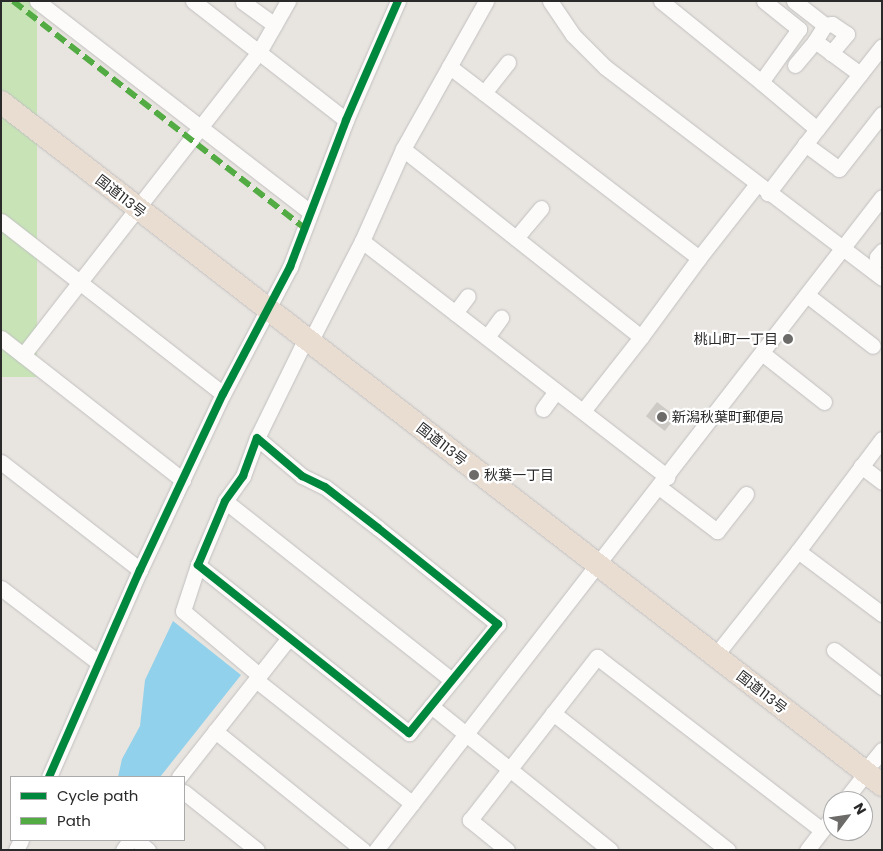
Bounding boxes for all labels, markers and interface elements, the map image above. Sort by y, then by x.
street label: 国道113号 [93,171,149,221]
place label: 桃山町一丁目 [694,331,778,347]
marker: 桃山町一丁目 [782,333,794,345]
place label: 新潟秋葉町郵便局 [672,409,784,425]
marker: 新潟秋葉町郵便局 [656,411,668,423]
street label: 国道113号 [414,419,470,469]
place label: 秋葉一丁目 [484,467,554,483]
marker: 秋葉一丁目 [468,469,480,481]
street label: 国道113号 [734,667,790,717]
legend [10,776,185,841]
text: Cycle path [57,785,138,806]
north arrow [823,791,873,841]
text: N [849,799,871,818]
text: Path [57,810,91,831]

